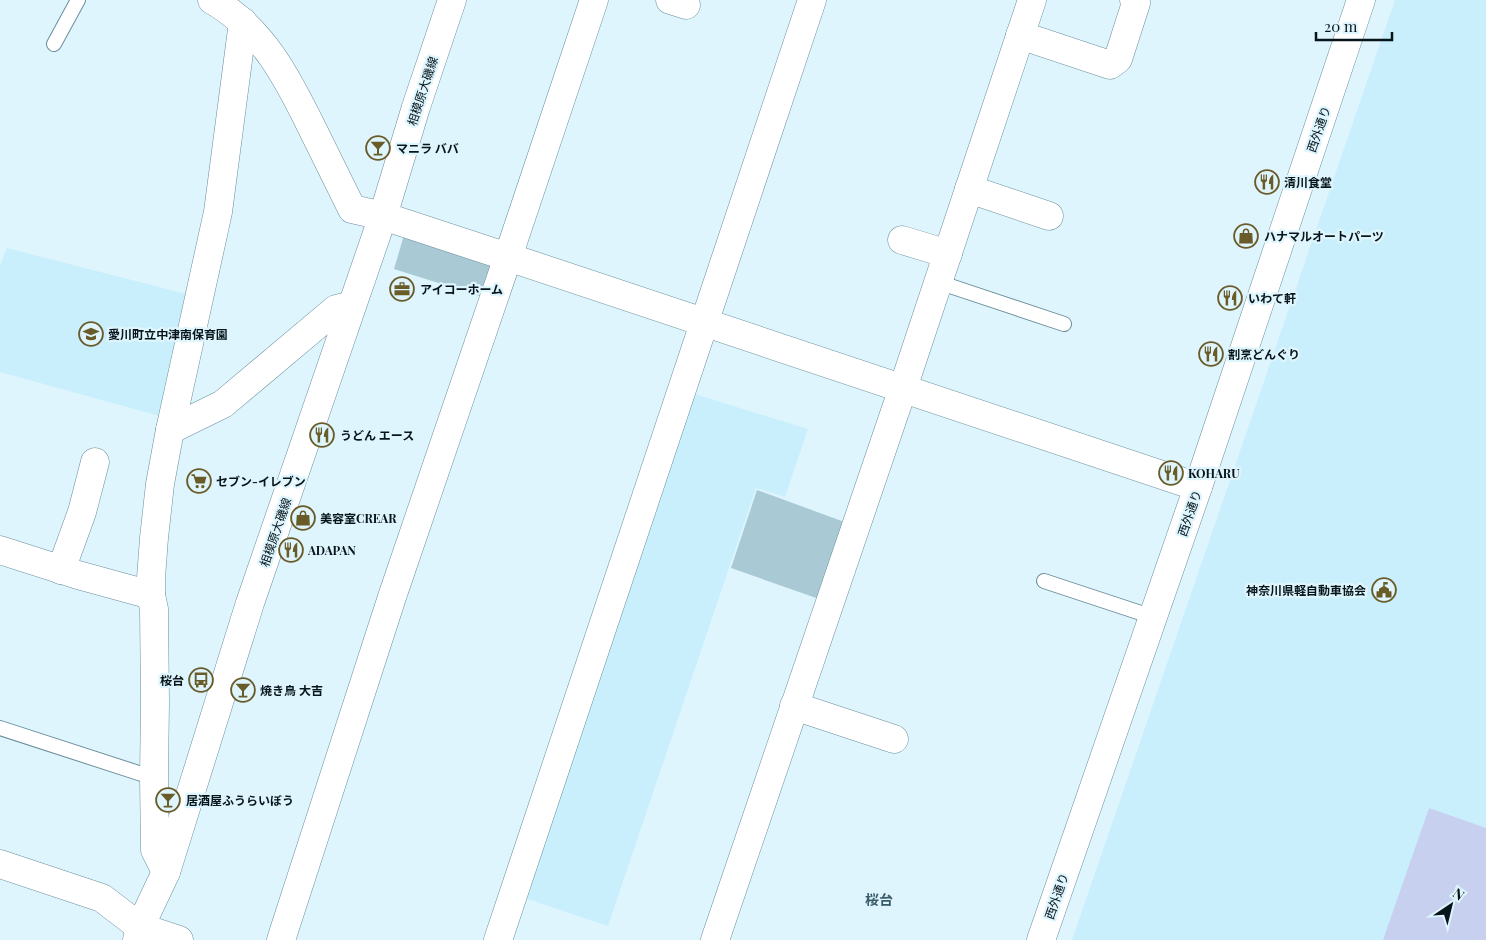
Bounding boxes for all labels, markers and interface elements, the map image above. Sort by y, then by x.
scale bar [1316,10,1392,42]
text: 20 m [1324,16,1358,36]
street label: 相模原大磯線 [403,54,441,128]
street label: 西外通り [1303,104,1333,154]
bar icon: マニラ ババ [365,135,391,161]
place label: マニラ ババ [396,140,459,156]
restaurant icon: 清川食堂 [1254,169,1280,195]
place label: 清川食堂 [1284,174,1332,190]
shop icon: ハナマルオートパーツ [1233,223,1259,249]
place label: ハナマルオートパーツ [1264,228,1384,244]
office icon: アイコーホーム [389,276,415,302]
place label: アイコーホーム [420,281,503,297]
restaurant icon: いわて軒 [1217,285,1243,311]
place label: いわて軒 [1248,290,1296,306]
school or university icon: 愛川町立中津南保育園 [78,321,104,347]
place label: 愛川町立中津南保育園 [108,326,228,342]
restaurant icon: 割烹どんぐり [1198,341,1224,367]
place label: 割烹どんぐり [1228,346,1300,362]
restaurant icon: うどん エース [309,422,335,448]
place label: うどん エース [340,427,414,443]
restaurant icon: KOHARU [1158,460,1184,486]
place label: KOHARU [1188,465,1240,481]
supermarket icon: セブン-イレブン [186,468,212,494]
place label: セブン-イレブン [216,473,306,489]
street label: 西外通り [1174,488,1204,538]
street label: 相模原大磯線 [256,495,294,569]
shop icon: 美容室CREAR [290,505,316,531]
place label: 美容室CREAR [320,510,397,526]
restaurant icon: ADAPAN [278,537,304,563]
place label: ADAPAN [307,542,356,558]
public building icon: 神奈川県軽自動車協会 [1371,577,1397,603]
place label: 神奈川県軽自動車協会 [1246,582,1366,598]
bus stop icon: 桜台 [188,667,214,693]
place label: 桜台 [160,672,184,688]
bar icon: 焼き鳥 大吉 [230,677,256,703]
place label: 焼き鳥 大吉 [260,682,323,698]
bar icon: 居酒屋ふうらいぼう [155,787,181,813]
place label: 居酒屋ふうらいぼう [186,792,294,808]
street label: 西外通り [1041,871,1071,921]
north arrow [1426,880,1476,930]
text: N [1449,883,1468,905]
district label: 桜台 [865,890,893,909]

